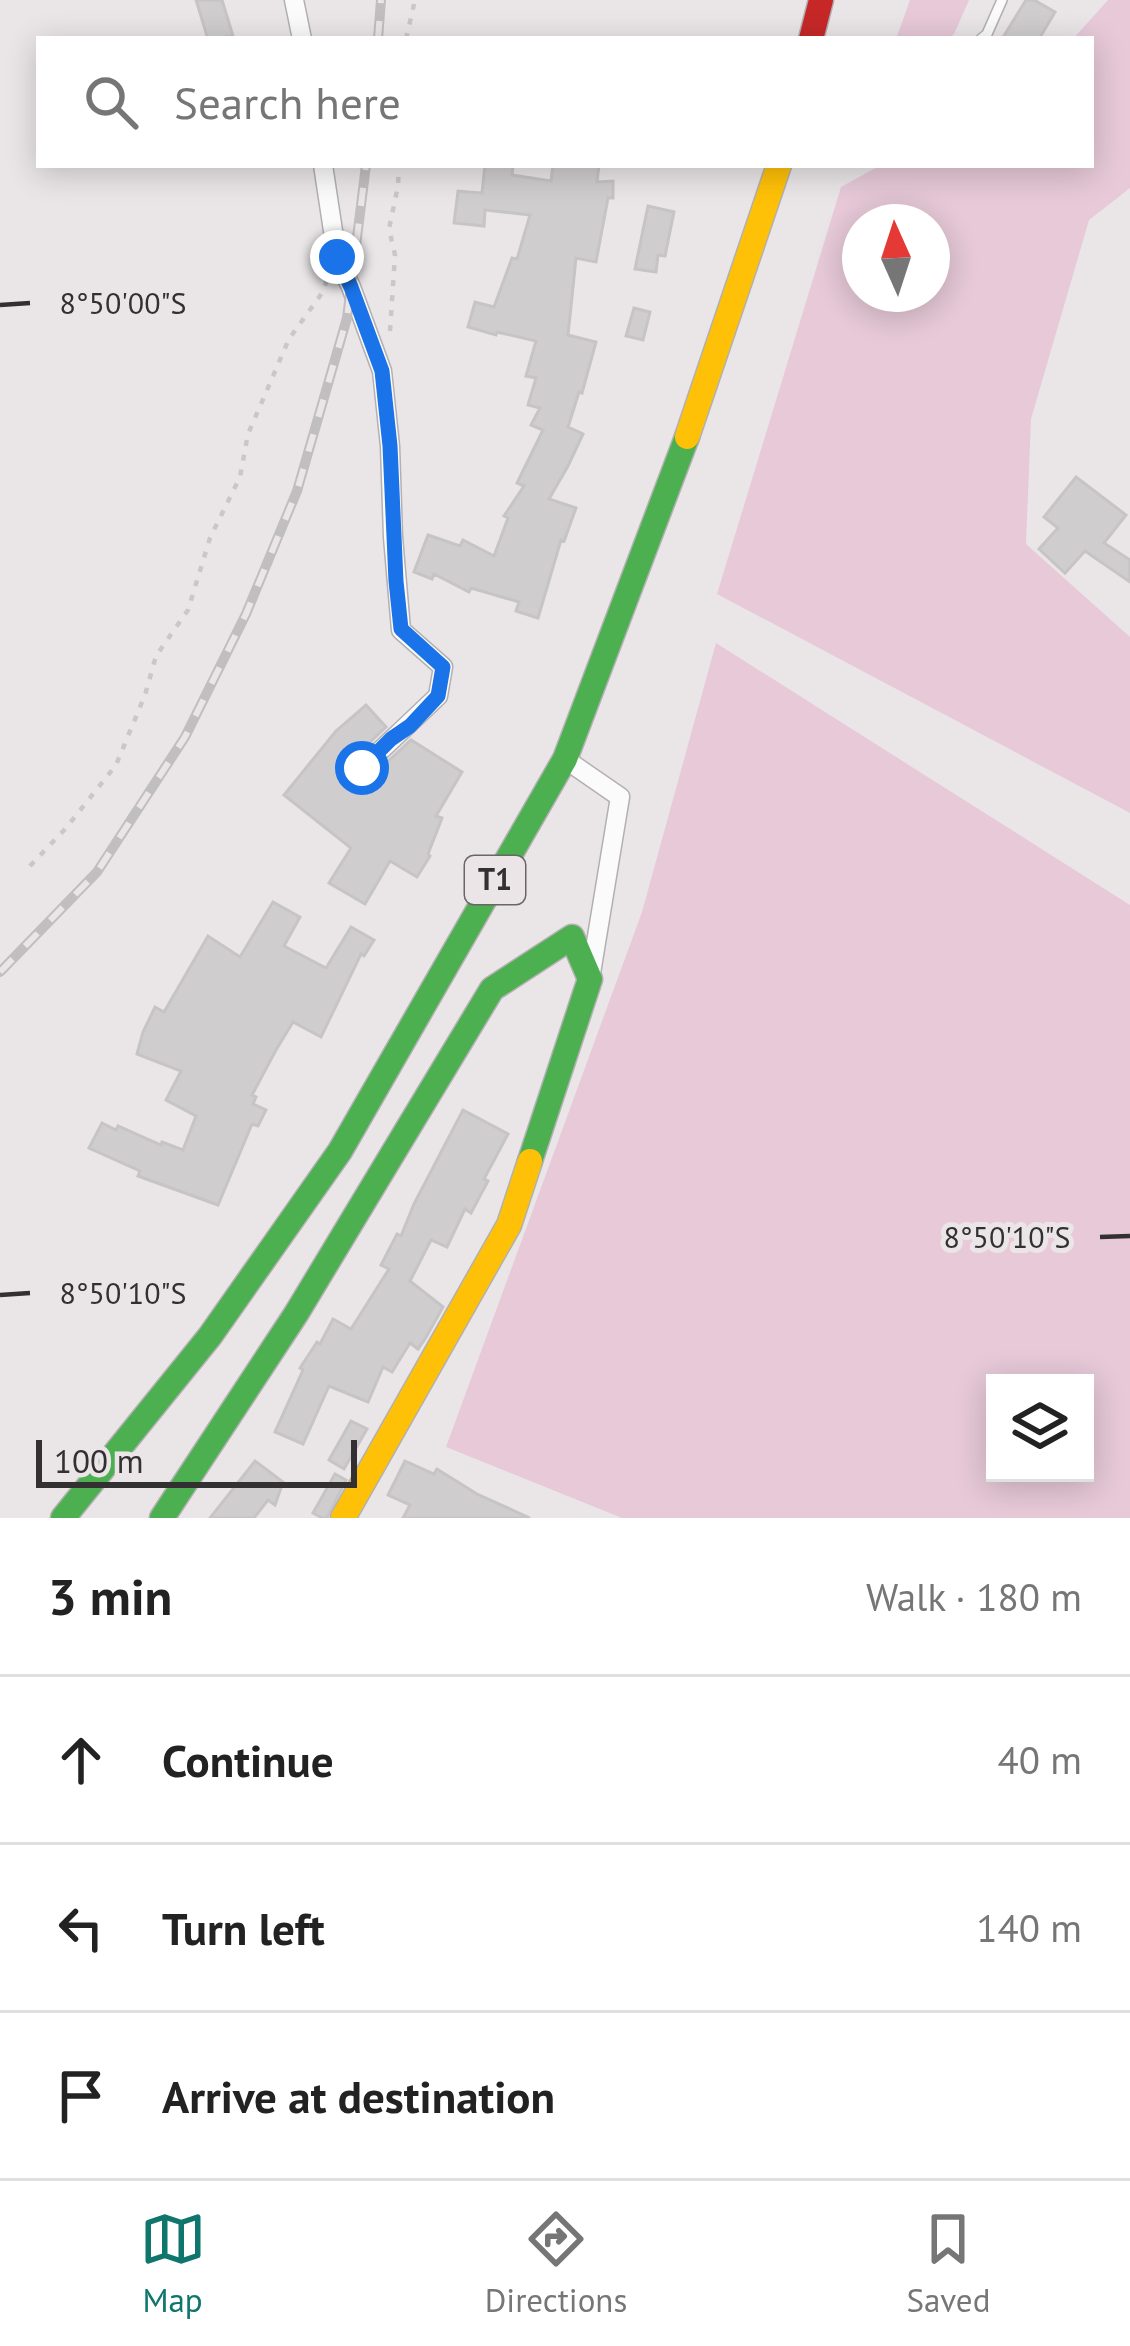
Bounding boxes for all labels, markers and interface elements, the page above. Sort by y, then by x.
search box [36,36,1094,168]
icon: search [78,69,144,135]
text: Search here [174,73,401,131]
north arrow [842,204,950,312]
route end [310,230,364,284]
text: 8°50'00"S [59,283,187,322]
route start [335,741,389,795]
road number: T1 [465,856,525,904]
text: 8°50'10"S [943,1217,1071,1256]
text: 8°50'10"S [59,1273,187,1312]
map controls [986,1374,1094,1482]
button: layers [986,1374,1094,1482]
scale bar [36,1434,357,1487]
text: 100 m [54,1439,144,1482]
text: 3 min [48,1563,172,1629]
text: Walk · 180 m [866,1571,1082,1622]
icon: ahead [48,1727,114,1793]
text: Continue [162,1731,334,1789]
text: 40 m [997,1734,1082,1785]
icon: left [48,1895,114,1961]
text: Turn left [162,1899,325,1957]
text: 140 m [976,1902,1082,1953]
icon: arrive [48,2063,114,2129]
text: Arrive at destination [162,2067,555,2125]
tab: Map [140,2206,206,2321]
tab: Directions [485,2206,627,2321]
tab: Saved [906,2206,990,2321]

